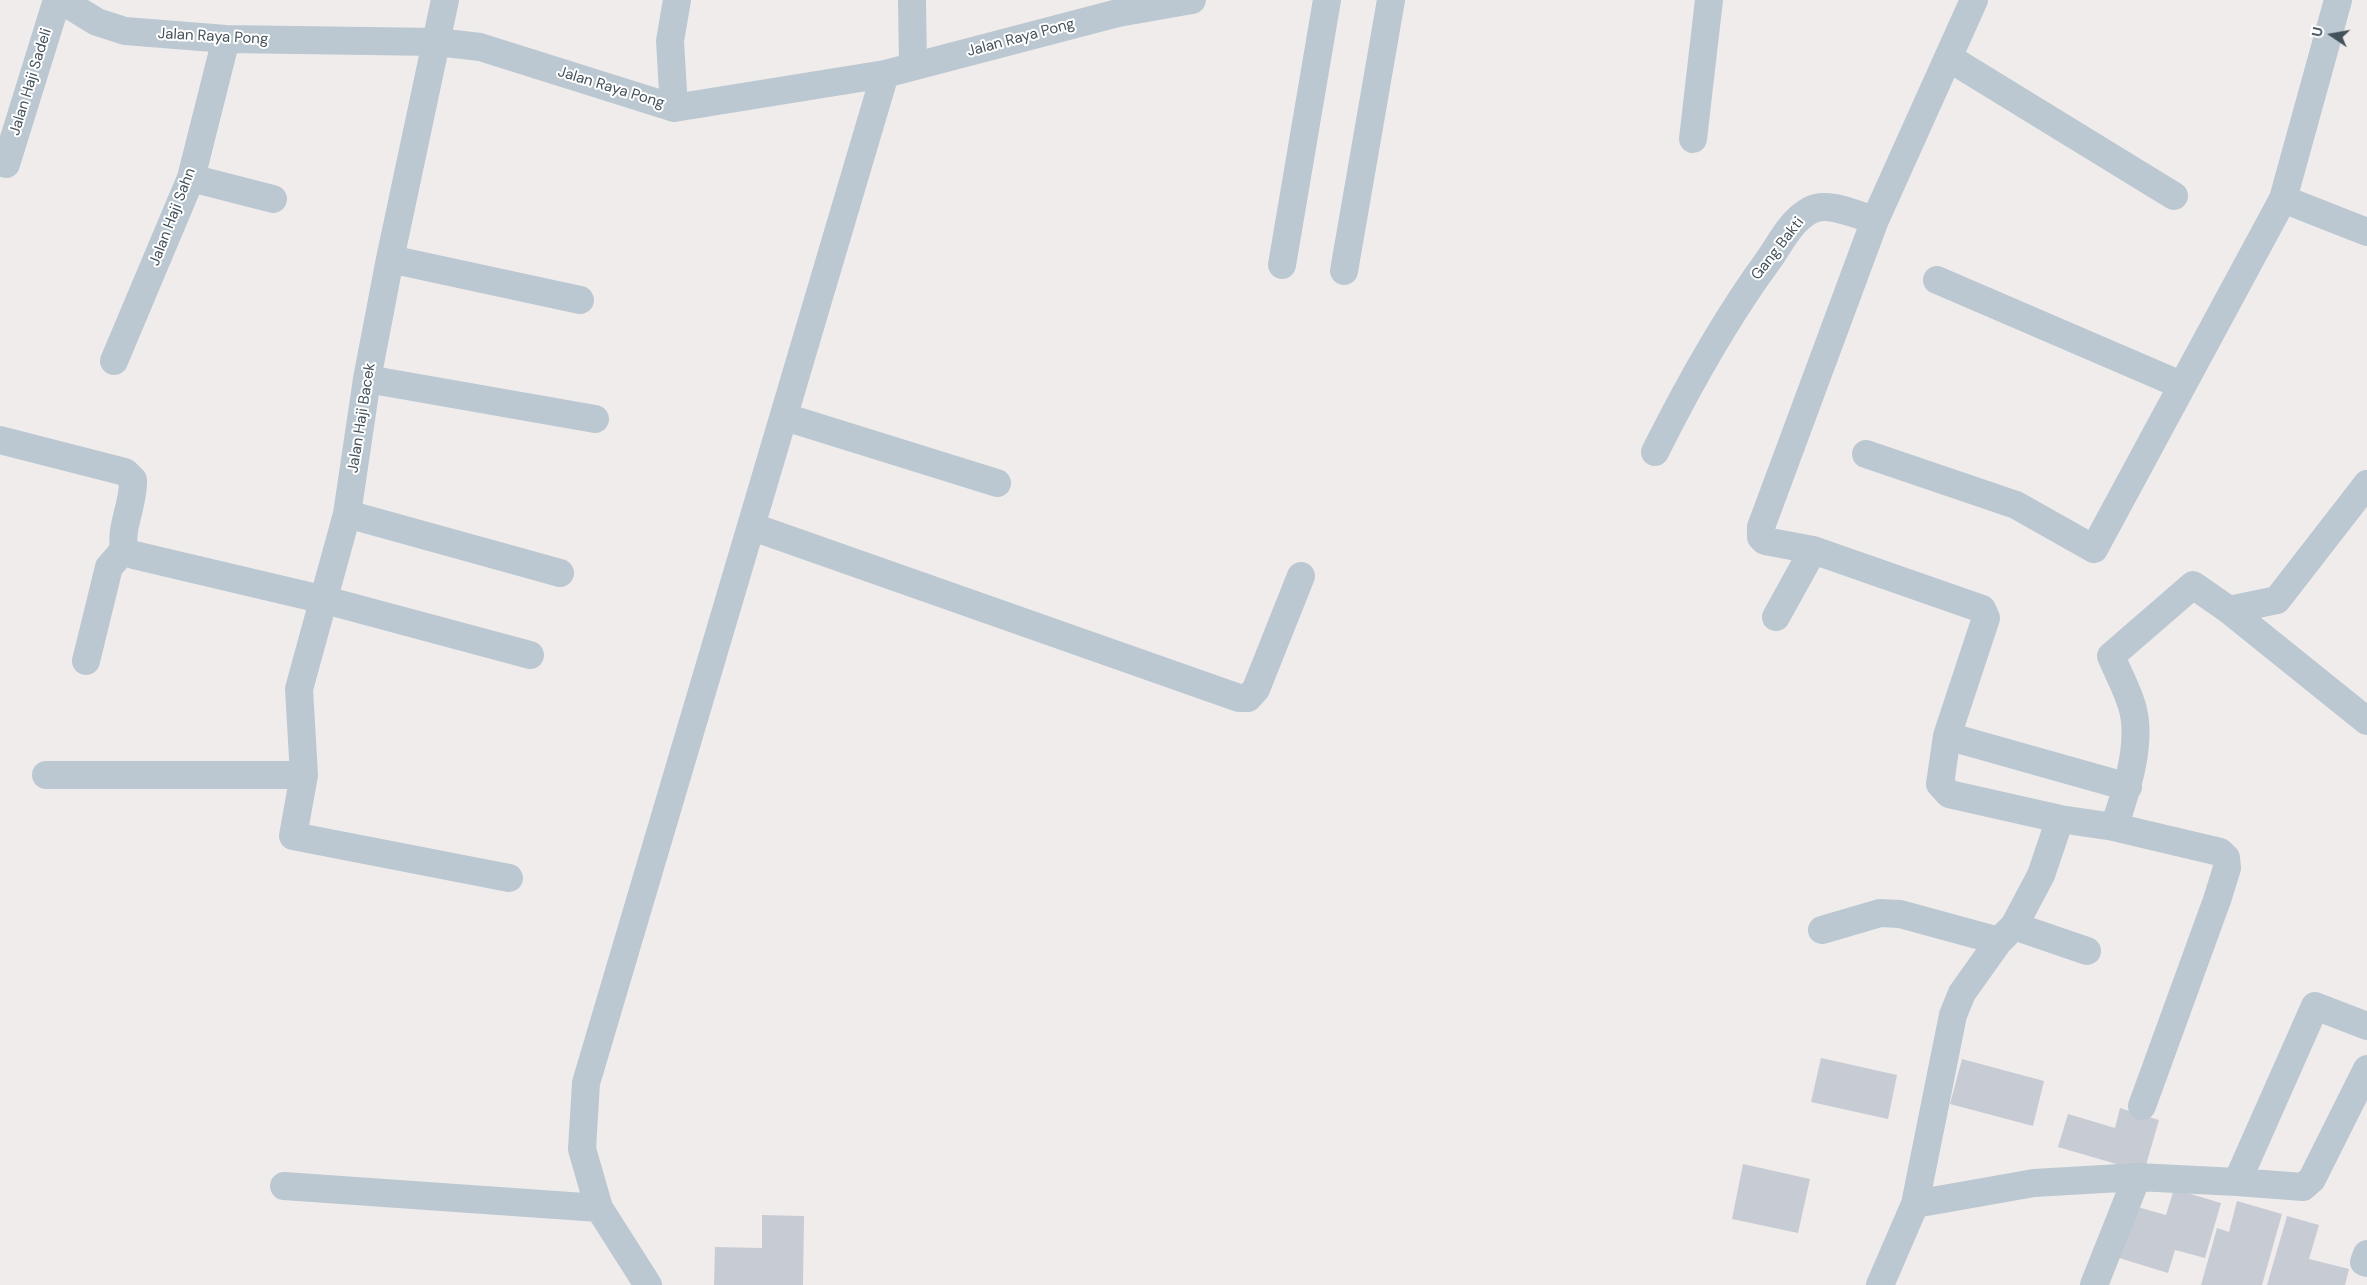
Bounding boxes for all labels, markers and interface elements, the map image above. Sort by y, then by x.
north arrow [2307,10,2357,60]
street label: Jalan Raya Pong [965,15,1077,61]
street label: Jalan Raya Pong [157,25,269,49]
text: U [2308,25,2327,38]
street label: Jalan Haji Sadeli [6,26,56,138]
street label: Jalan Raya Pong [555,63,667,113]
street label: Jalan Haji Sahn [146,165,200,269]
street label: Gang Bakti [1748,214,1808,284]
street label: Jalan Haji Bacek [344,362,380,474]

